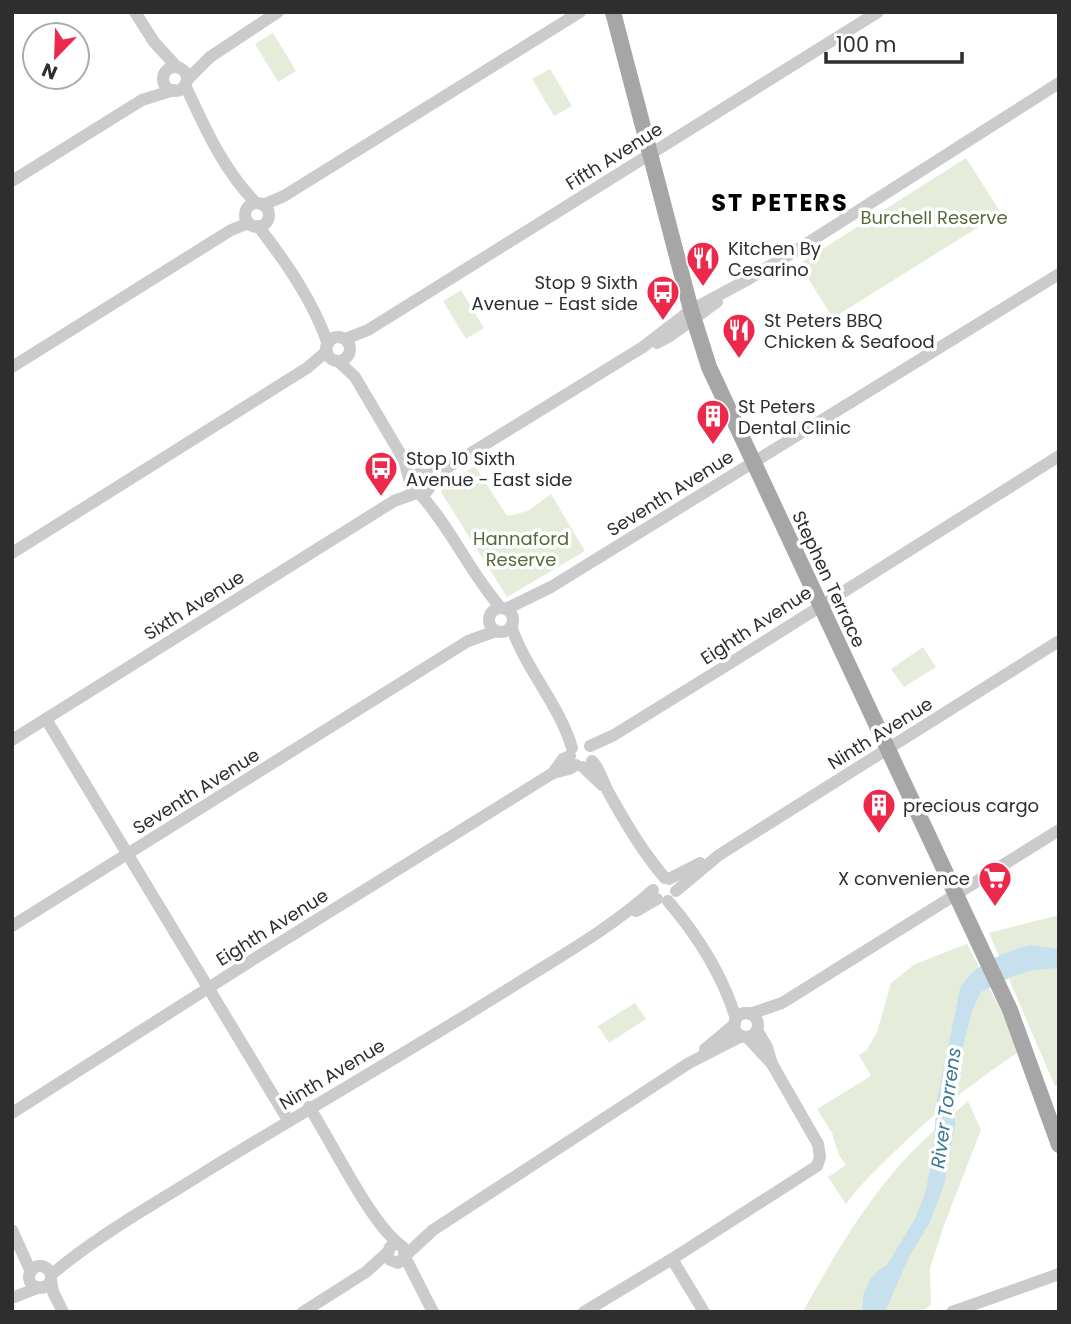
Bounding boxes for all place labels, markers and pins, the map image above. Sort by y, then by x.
place label: Kitchen By Cesarino [728,236,821,282]
restaurant icon: Kitchen By Cesarino [684,239,722,288]
place label: Stop 9 Sixth Avenue - East side [472,270,638,316]
bus stop icon: Stop 9 Sixth Avenue - East side [644,273,682,322]
place label: St Peters BBQ Chicken & Seafood [764,308,935,354]
restaurant icon: St Peters BBQ Chicken & Seafood [720,311,758,360]
place label: St Peters Dental Clinic [738,394,851,440]
building icon: St Peters Dental Clinic [694,397,732,446]
place label: Stop 10 Sixth Avenue - East side [406,446,572,492]
bus stop icon: Stop 10 Sixth Avenue - East side [362,449,400,498]
building icon: precious cargo [860,786,898,835]
place label: precious cargo [903,793,1039,818]
supermarket icon: X convenience [976,859,1014,908]
place label: X convenience [838,866,970,891]

